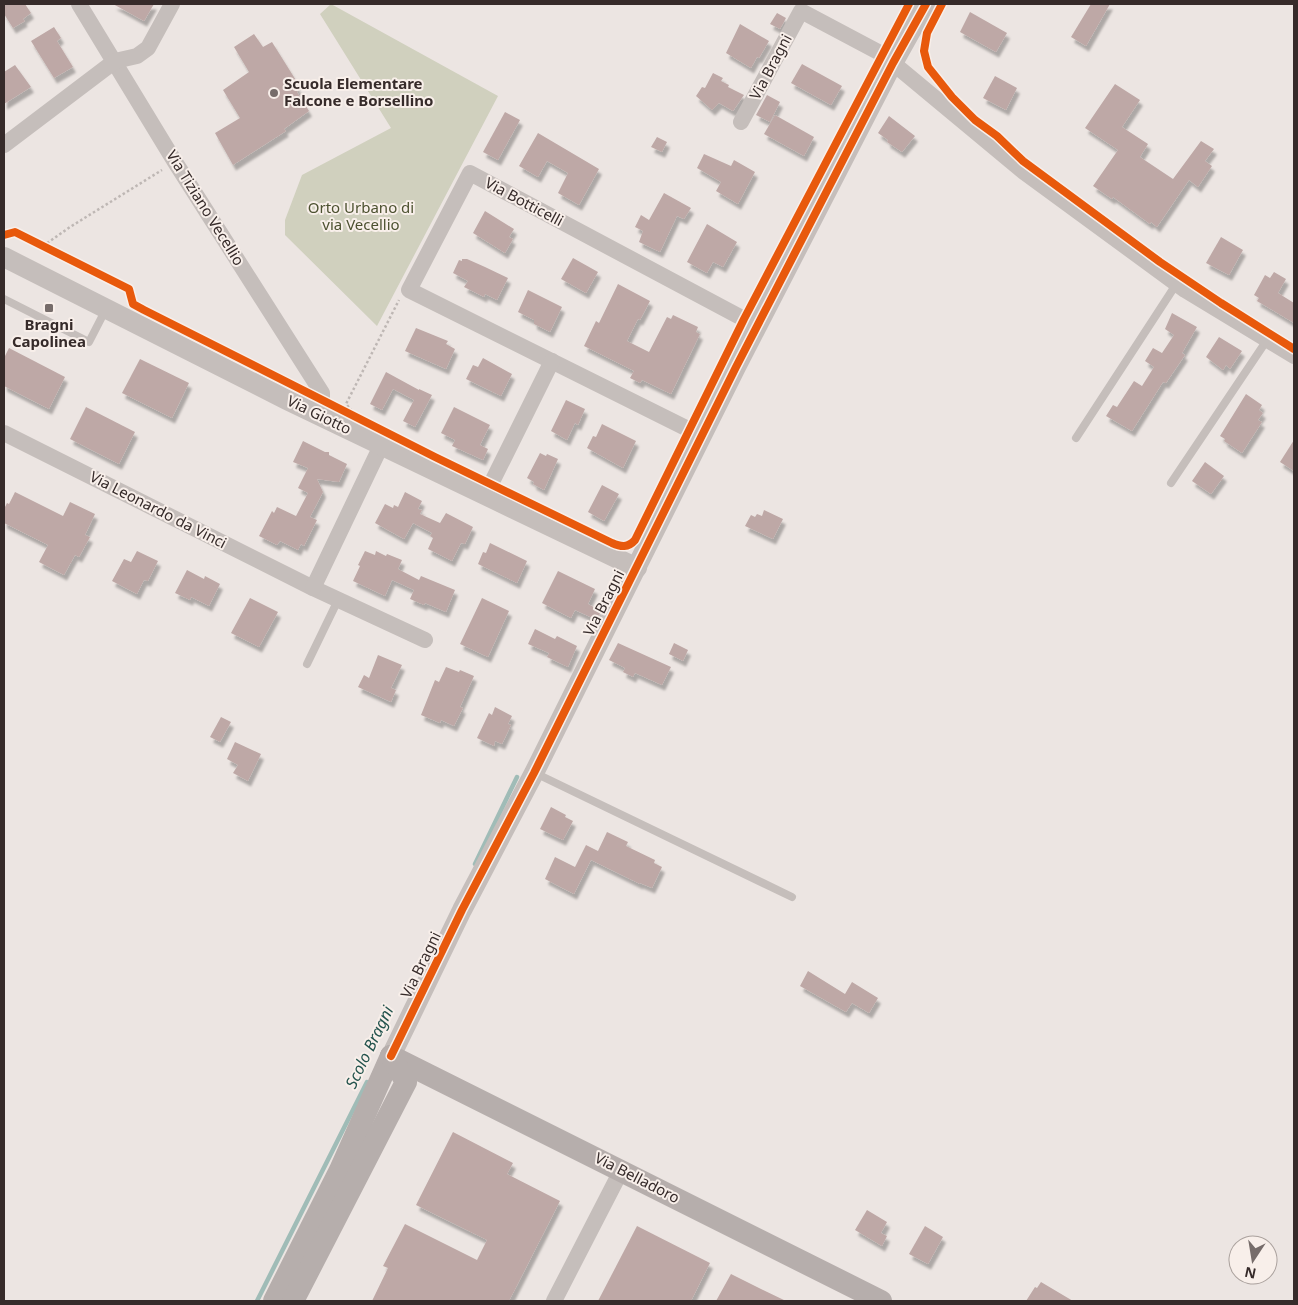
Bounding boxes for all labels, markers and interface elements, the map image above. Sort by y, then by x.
street label: Via Bragni [744,30,796,103]
place label: Scuola Elementare Falcone e Borsellino [284,73,433,110]
marker: Scuola Elementare Falcone e Borsellino [268,87,280,99]
street label: Via Tiziano Vecellio [162,146,249,269]
street label: Via Botticelli [482,172,567,230]
park label: Orto Urbano di via Vecellio [308,197,414,234]
marker: Bragni Capolinea [43,302,55,314]
place label: Bragni Capolinea [12,314,86,351]
street label: Via Giotto [284,390,355,438]
street label: Via Leonardo da Vinci [87,466,230,552]
street label: Via Bragni [578,566,628,639]
street label: Via Bragni [395,928,445,1001]
water label: Scolo Bragni [340,1001,399,1092]
street label: Via Belladoro [592,1147,683,1207]
north arrow [1228,1235,1278,1285]
text: N [1243,1263,1258,1284]

